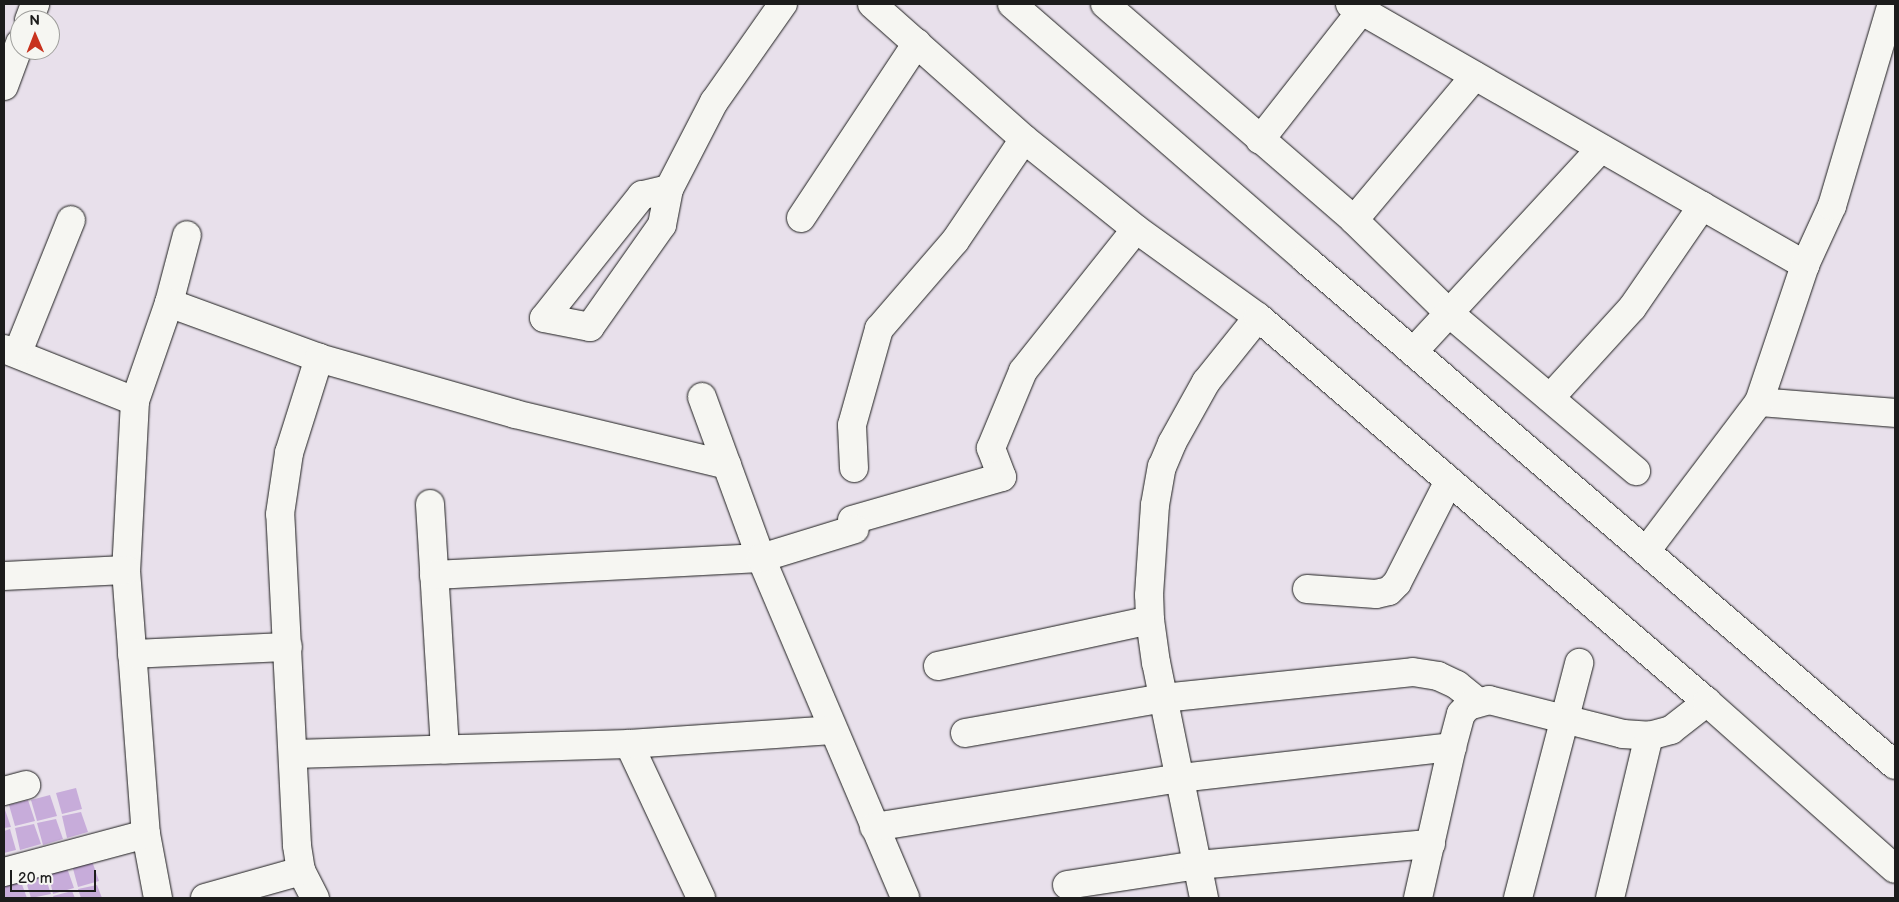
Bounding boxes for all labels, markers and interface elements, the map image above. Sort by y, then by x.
north arrow [10,10,60,60]
text: N [29,12,40,29]
scale bar [12,860,99,892]
text: 20 m [18,869,52,888]

